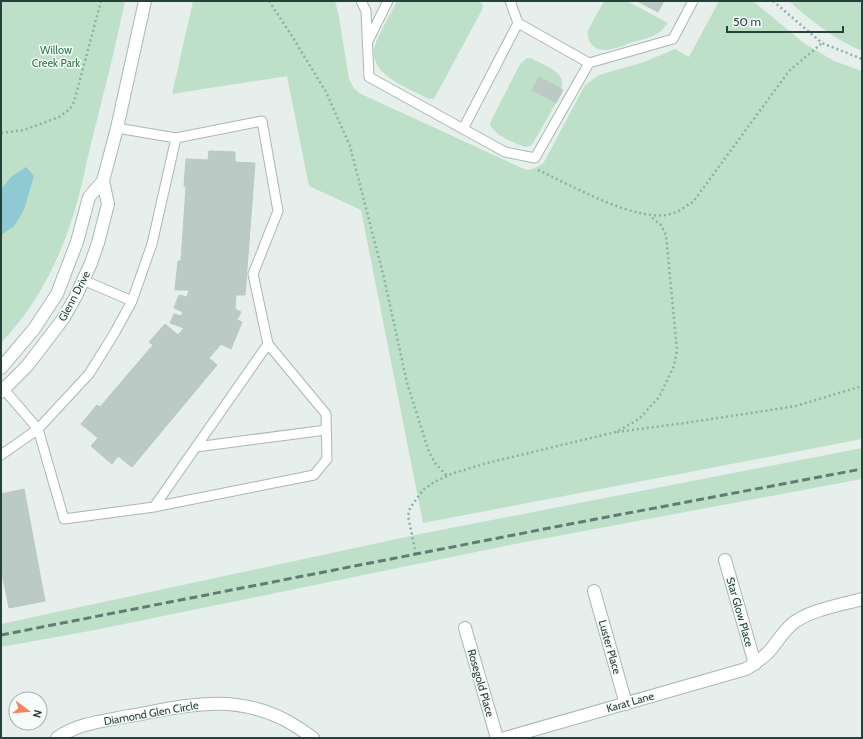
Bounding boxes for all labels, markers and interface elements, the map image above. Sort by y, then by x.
scale bar [727,8,843,34]
text: 50 m [733,14,761,29]
park label: Willow Creek Park [32,43,80,70]
street label: Glenn Drive [55,268,93,324]
street label: Star Glow Place [723,575,757,649]
street label: Luster Place [596,618,624,676]
street label: Rosegold Place [465,647,497,719]
street label: Karat Lane [605,688,656,715]
north arrow [8,691,48,731]
street label: Diamond Glen Circle [102,698,200,728]
text: N [30,708,45,719]

